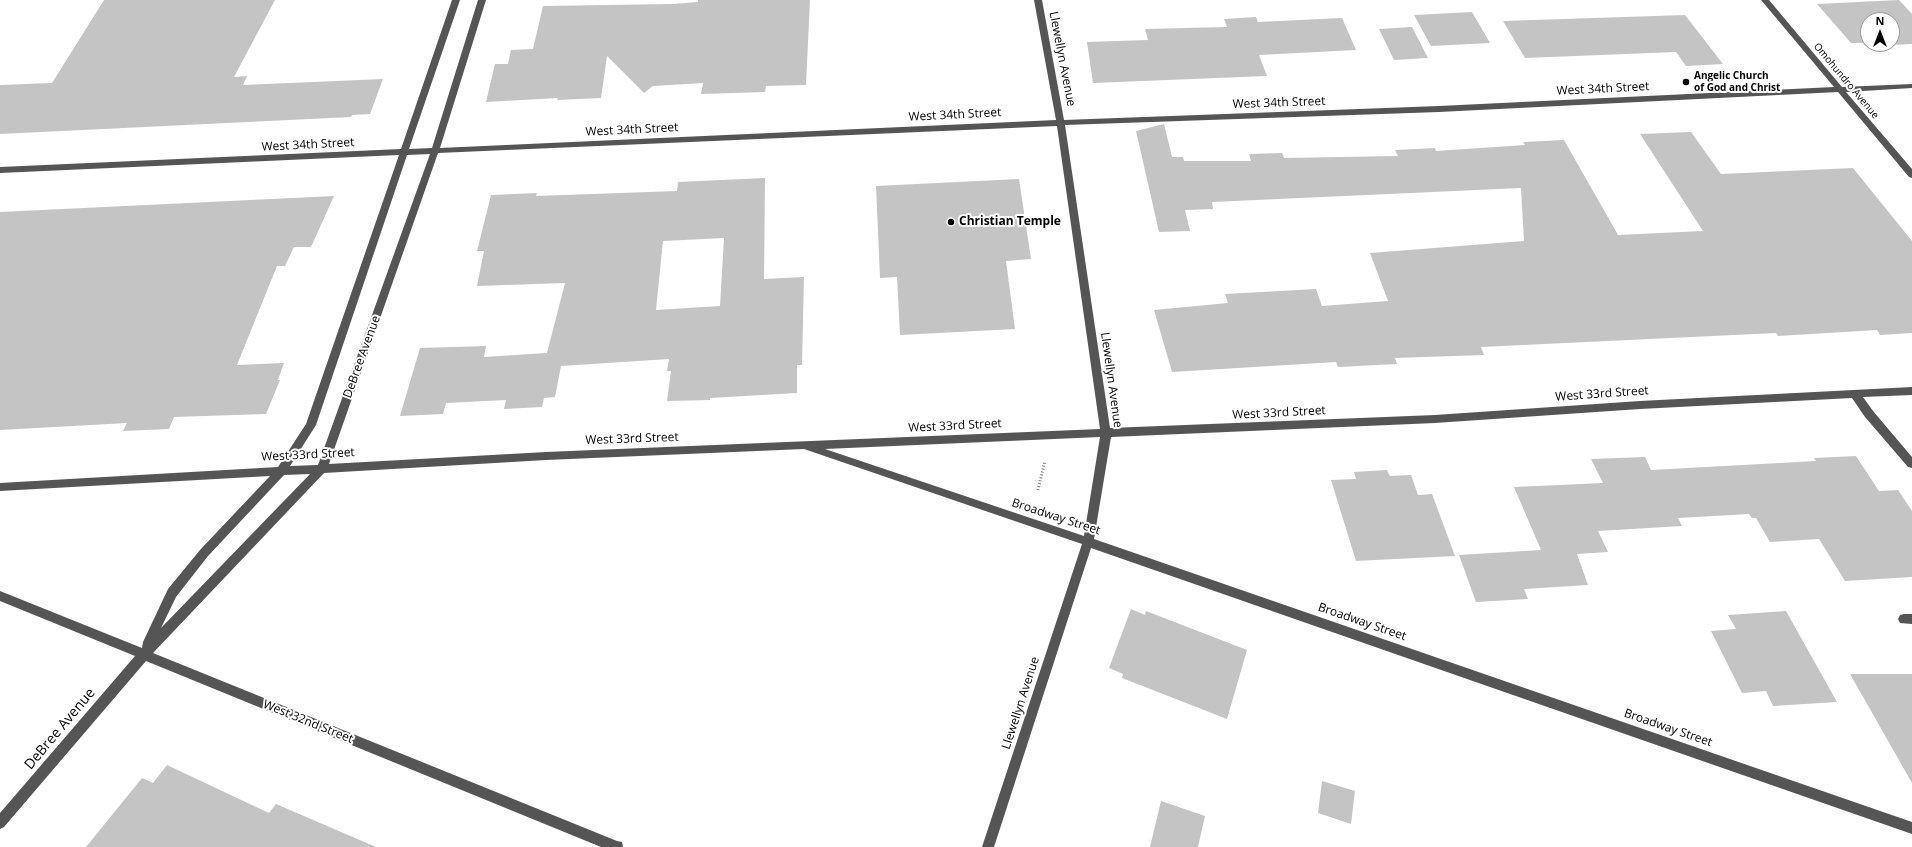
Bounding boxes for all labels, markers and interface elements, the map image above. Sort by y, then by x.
street label: Llewellyn Avenue [1046,10,1078,108]
north arrow [1860,12,1900,52]
text: N [1876,13,1884,28]
street label: Omohundro Avenue [1811,41,1881,121]
place label: Angelic Church of God and Christ [1694,70,1780,94]
marker: Angelic Church of God and Christ [1681,77,1691,87]
street label: West 34th Street [1556,79,1650,99]
street label: West 34th Street [1232,94,1326,112]
street label: West 34th Street [908,105,1002,125]
street label: West 34th Street [585,120,679,140]
street label: West 34th Street [261,135,355,155]
place label: Christian Temple [959,215,1061,229]
marker: Christian Temple [946,217,956,227]
street label: DeBree Avenue [340,314,384,400]
street label: Llewellyn Avenue [1097,331,1125,429]
street label: West 33rd Street [1555,384,1649,404]
street label: West 33rd Street [1232,403,1326,423]
street label: West 33rd Street [908,416,1002,436]
street label: West 33rd Street [585,430,679,448]
street label: West 33rd Street [261,445,355,465]
street label: Broadway Street [1010,496,1102,538]
street label: Broadway Street [1316,600,1408,644]
street label: Llewellyn Avenue [999,655,1043,751]
street label: DeBree Avenue [21,685,99,773]
street label: West 32nd Street [261,697,355,747]
street label: Broadway Street [1622,706,1714,750]

